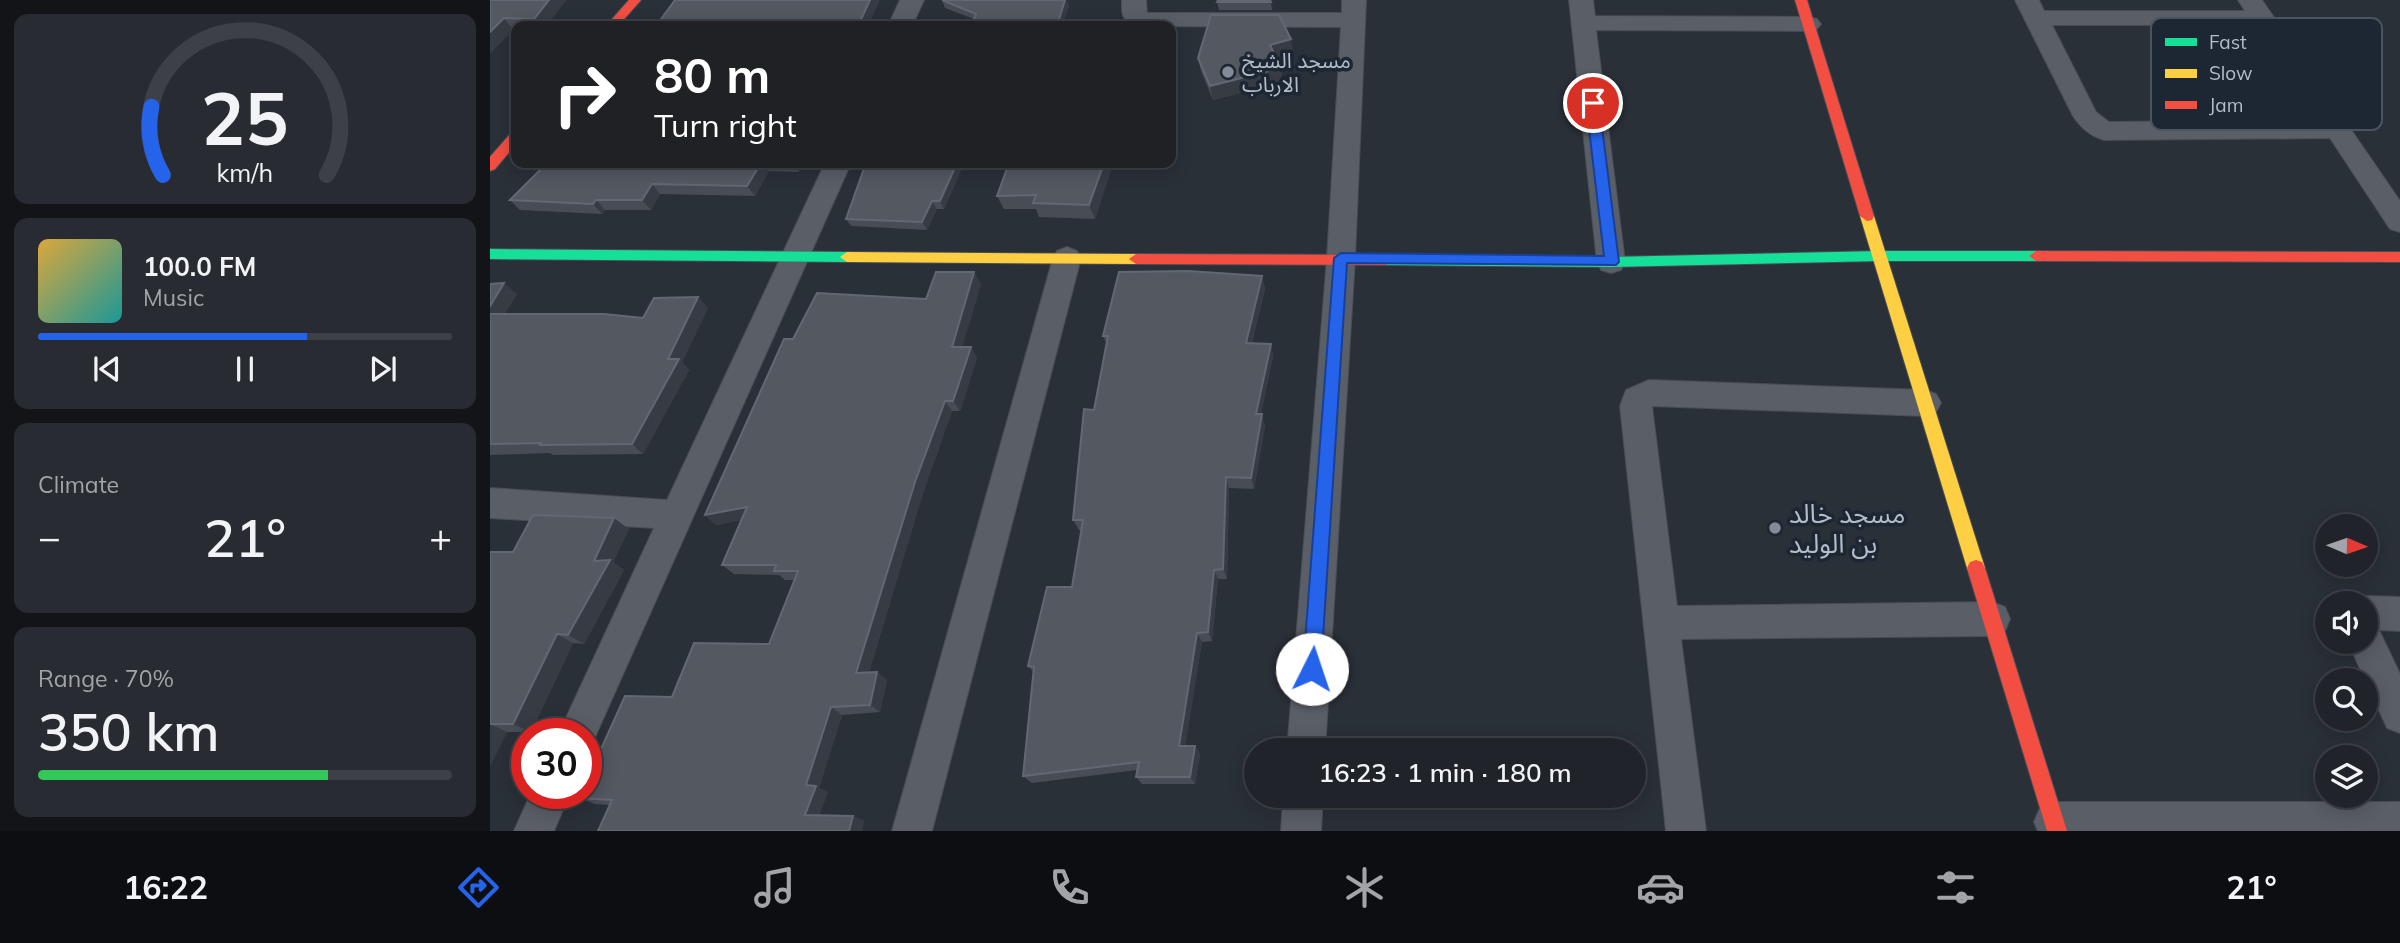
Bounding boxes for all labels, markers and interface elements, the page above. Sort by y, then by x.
legend [2151,18,2382,130]
text: Fast [2209,30,2247,54]
text: 80 m [654,44,770,105]
place label: مسجد الشيخ الارباب [1242,47,1351,97]
icon: right [539,49,630,140]
text: Slow [2209,61,2253,85]
marker: مسجد الشيخ الارباب [1220,64,1236,80]
text: 25 [201,73,289,164]
pin [1563,73,1623,133]
icon: arrive [1574,84,1612,122]
text: Jam [2209,93,2243,117]
text: Turn right [654,105,797,145]
text: km/h [217,157,273,188]
text: 100.0 FM [143,250,256,283]
text: Music [143,283,204,312]
icon: previous [88,350,126,388]
icon: pause [226,350,264,388]
icon: next [364,350,402,388]
text: Climate [38,470,119,499]
place label: مسجد خالد بن الوليد [1789,497,1905,560]
text: 21° [204,505,286,570]
text: − [38,513,61,561]
text: + [429,513,452,561]
north arrow [2315,514,2378,578]
map controls [2315,514,2378,808]
marker: مسجد خالد بن الوليد [1767,520,1783,536]
button: sound [2315,591,2378,654]
position arrow [1275,632,1349,706]
text: Range · 70% [38,664,174,693]
button: search [2315,668,2378,731]
text: 350 km [38,699,219,764]
speed limit sign: 30 [511,718,602,809]
button: layers [2315,745,2378,808]
text: 16:23 · 1 min · 180 m [1318,756,1572,789]
icon: directions [454,863,503,912]
icon: music [750,863,799,912]
icon: phone [1045,863,1094,912]
icon: climate [1340,863,1389,912]
icon: car [1636,863,1685,912]
icon: filters [1931,863,1980,912]
text: 16:22 [123,867,208,907]
text: 21° [2226,867,2277,907]

